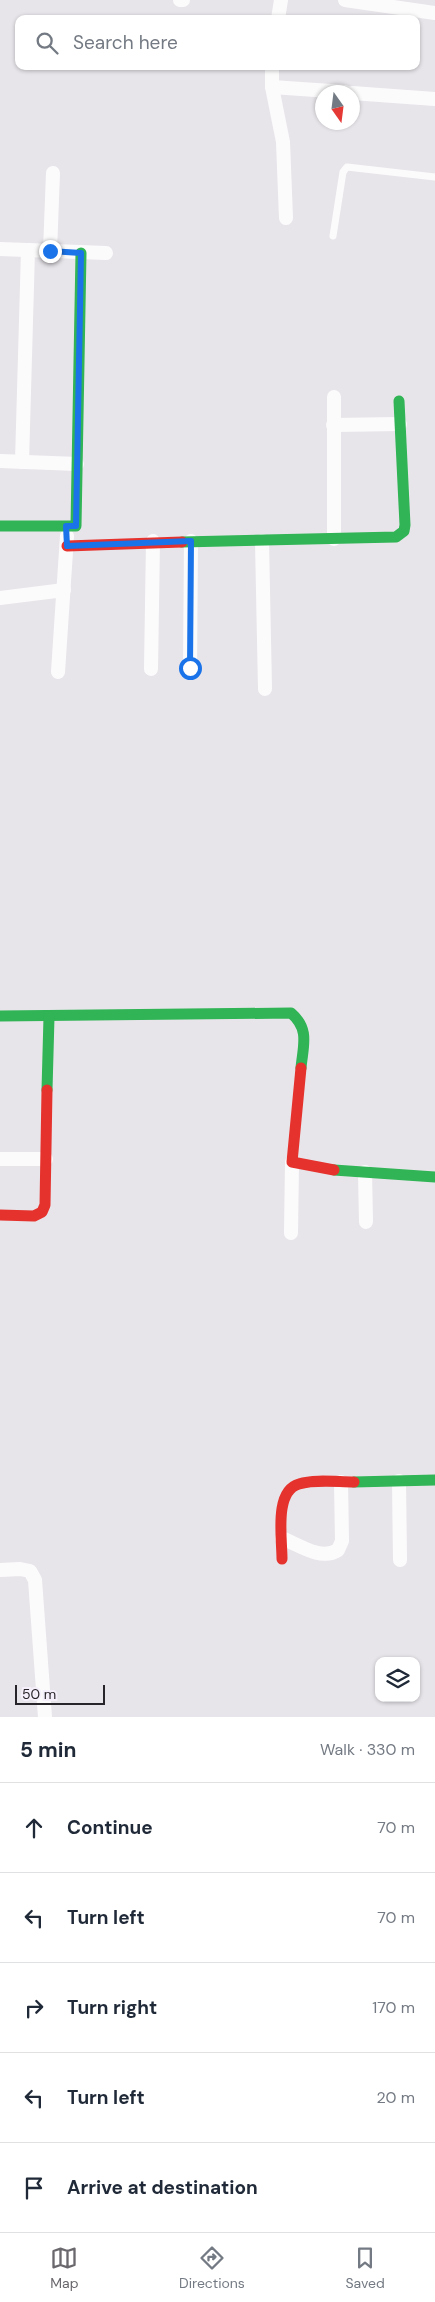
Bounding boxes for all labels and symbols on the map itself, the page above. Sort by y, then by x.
north arrow [315,85,360,130]
route end [39,240,62,263]
route start [179,657,202,680]
scale bar [15,1682,105,1705]

